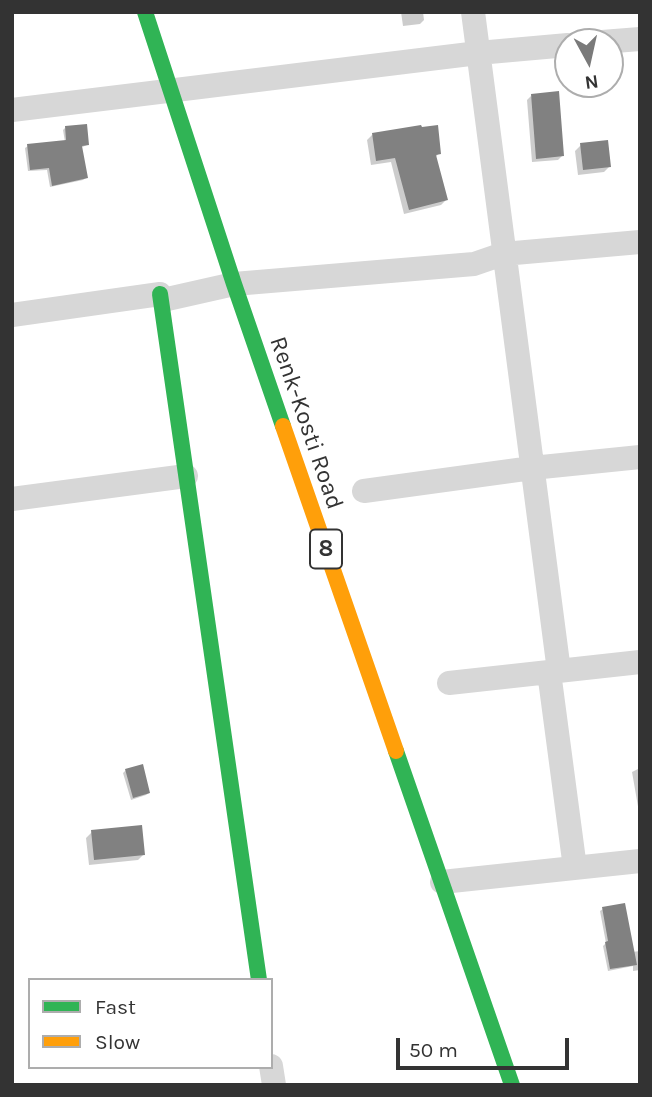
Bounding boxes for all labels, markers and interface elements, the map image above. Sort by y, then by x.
north arrow [554,28,624,98]
text: N [583,70,600,94]
street label: Renk-Kosti Road [263,333,349,513]
road number: 8 [310,530,342,568]
legend [28,978,273,1069]
text: Fast [95,995,136,1019]
scale bar [400,1024,573,1068]
text: Slow [95,1030,140,1054]
text: 50 m [409,1038,458,1062]

